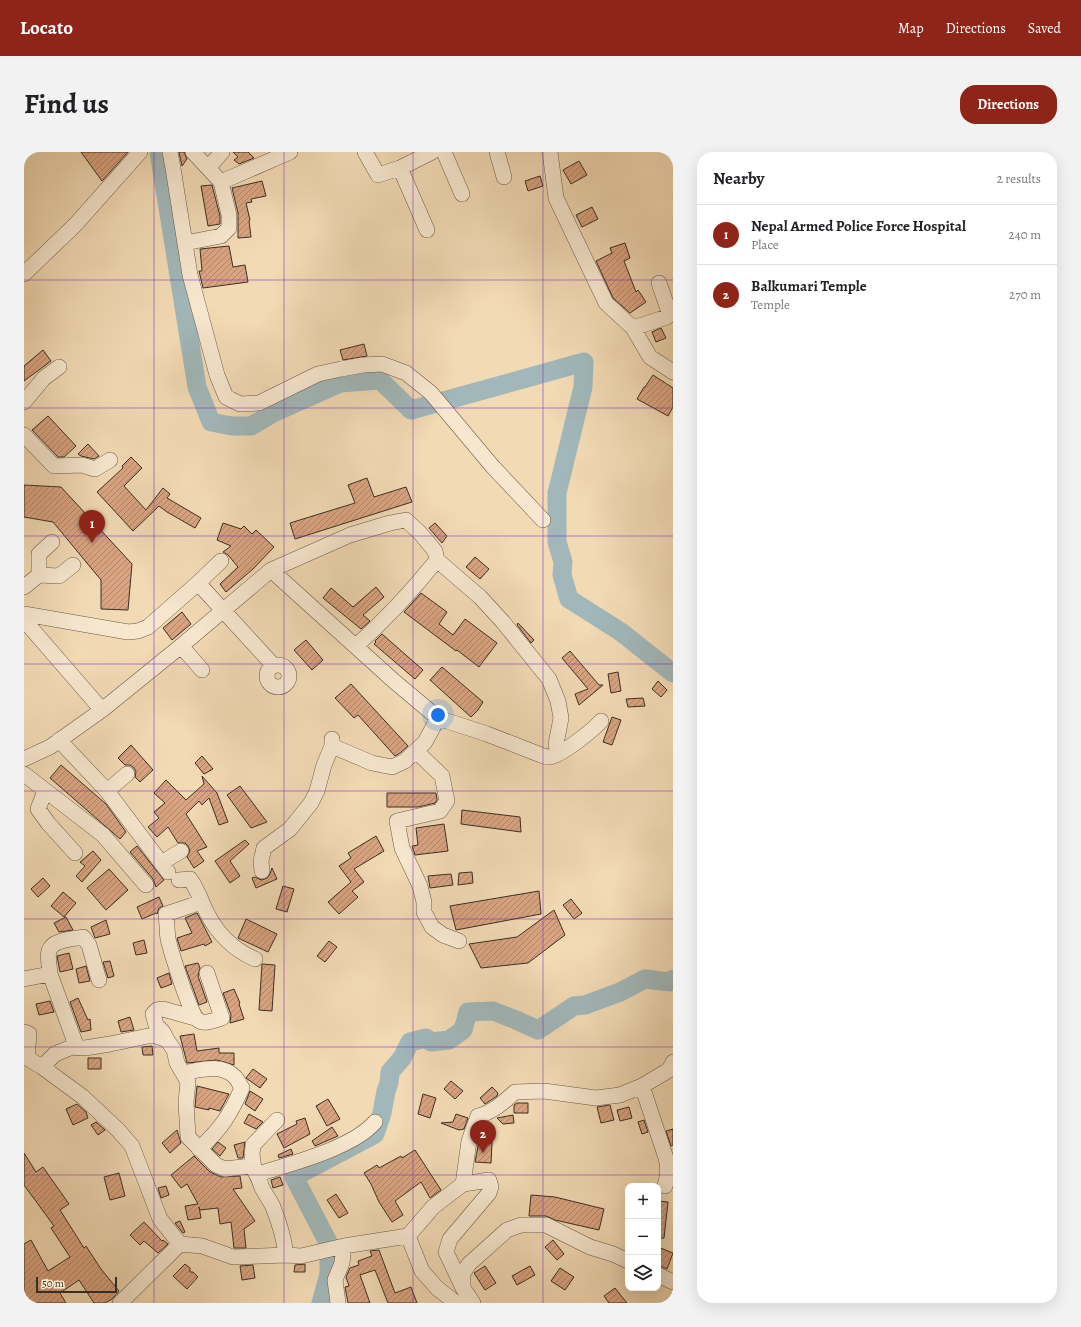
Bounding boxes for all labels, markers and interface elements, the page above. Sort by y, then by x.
text: Locato [20,15,73,41]
text: Map [898,19,924,38]
text: Directions [946,19,1006,38]
text: Saved [1028,19,1061,38]
text: Find us [24,85,109,123]
button: Directions [960,85,1057,124]
text: Nearby [713,167,764,190]
text: 2 results [997,170,1041,187]
text: Nepal Armed Police Force Hospital [751,216,966,236]
text: 1 [724,226,728,243]
text: 240 m [1009,226,1041,243]
text: Place [751,236,779,253]
text: Balkumari Temple [751,276,867,296]
text: 2 [723,286,729,303]
text: 270 m [1009,286,1041,303]
text: Temple [751,296,790,313]
pin: 1 [79,510,105,543]
your location [428,705,448,725]
pin: 2 [470,1120,496,1153]
map controls [625,1183,661,1291]
button: + [625,1183,661,1219]
button: − [625,1219,661,1255]
button: layers [625,1255,661,1291]
scale bar [36,1275,117,1294]
text: 50 m [42,1276,64,1291]

